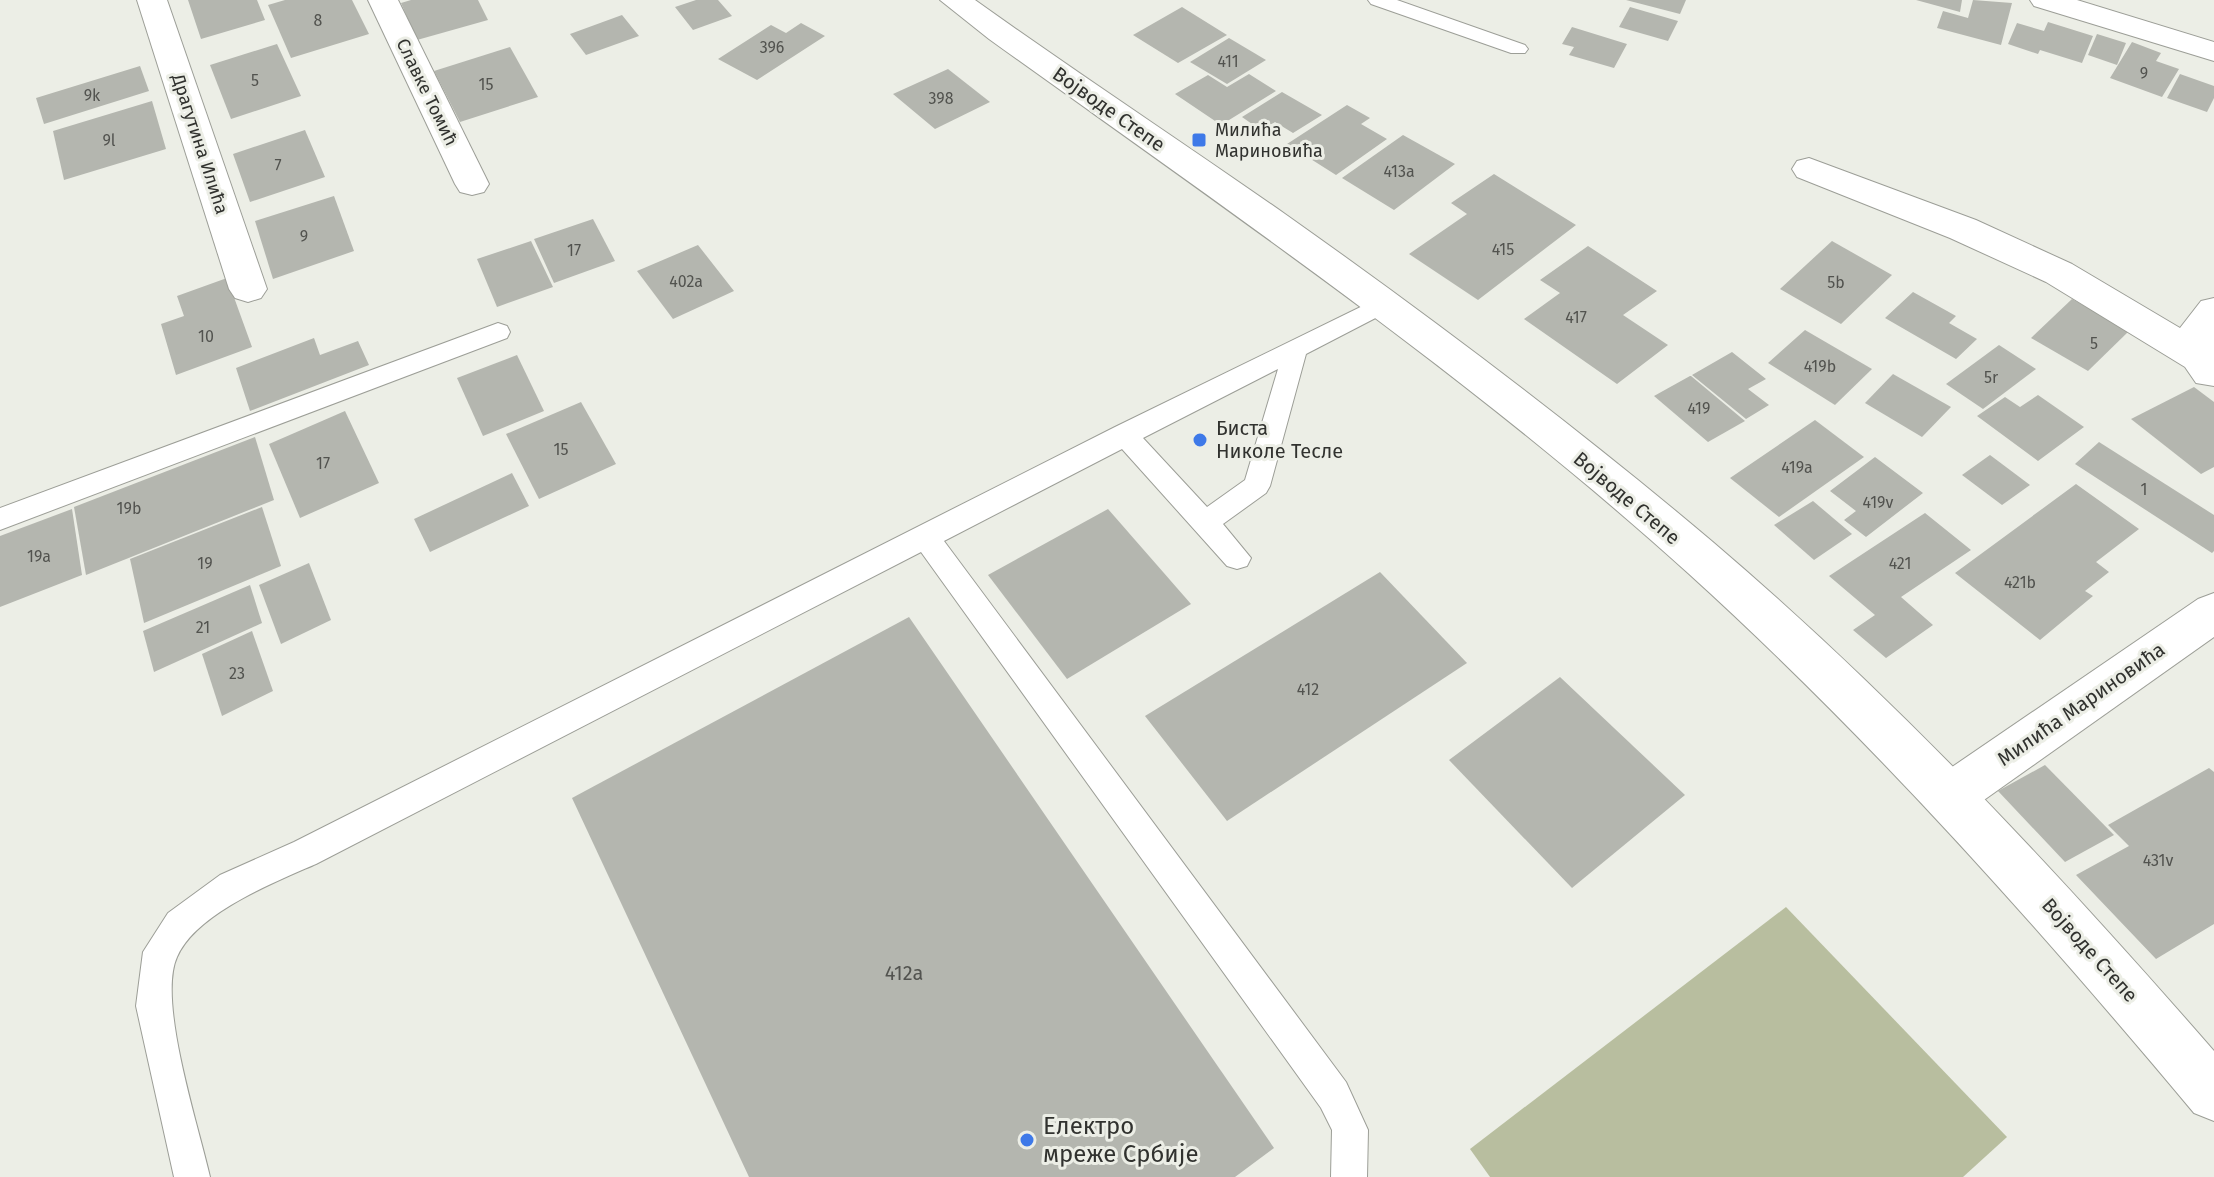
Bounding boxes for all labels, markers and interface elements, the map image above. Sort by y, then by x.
house number: 8 [314,11,323,30]
street label: Славке Томић [392,35,462,149]
house number: 396 [760,38,784,57]
house number: 411 [1217,52,1239,71]
street label: Војводе Степе [1048,61,1170,157]
house number: 9 [2140,64,2148,83]
street label: Драгутина Илића [167,70,233,217]
house number: 5 [251,71,259,90]
house number: 15 [479,75,493,94]
house number: 9k [84,86,101,105]
house number: 398 [928,89,954,108]
place label: Милића Мариновића [1215,119,1323,162]
house number: 9l [102,131,116,150]
marker: Милића Мариновића [1190,131,1208,149]
house number: 7 [274,156,282,175]
house number: 413a [1383,162,1415,181]
house number: 9 [300,227,308,246]
house number: 415 [1492,240,1514,259]
house number: 17 [567,241,581,260]
house number: 402a [669,272,703,291]
house number: 5b [1827,273,1845,292]
house number: 417 [1565,308,1587,327]
house number: 10 [198,327,214,346]
house number: 5 [2090,334,2098,353]
house number: 419b [1804,357,1836,376]
house number: 5r [1984,368,1999,387]
house number: 419 [1688,399,1710,418]
place label: Биста Николе Тесле [1216,416,1343,463]
marker: Биста Николе Тесле [1191,431,1209,449]
house number: 15 [554,440,568,459]
street label: Војводе Степе [1569,446,1685,550]
house number: 17 [316,454,330,473]
house number: 419a [1781,458,1813,477]
house number: 1 [2141,480,2147,499]
house number: 419v [1863,493,1894,512]
house number: 19b [117,499,141,518]
house number: 19a [27,547,51,566]
house number: 19 [197,554,213,573]
house number: 421 [1889,554,1911,573]
house number: 421b [2004,573,2036,592]
house number: 21 [196,618,210,637]
street label: Милића Мариновића [1993,637,2169,771]
house number: 23 [229,664,245,683]
house number: 412 [1297,680,1319,699]
house number: 431v [2143,851,2173,870]
street label: Војводе Степе [2037,893,2143,1007]
house number: 412a [885,961,923,985]
place label: Електро мреже Србије [1043,1112,1199,1168]
marker: Електро мреже Србије [1018,1131,1036,1149]

